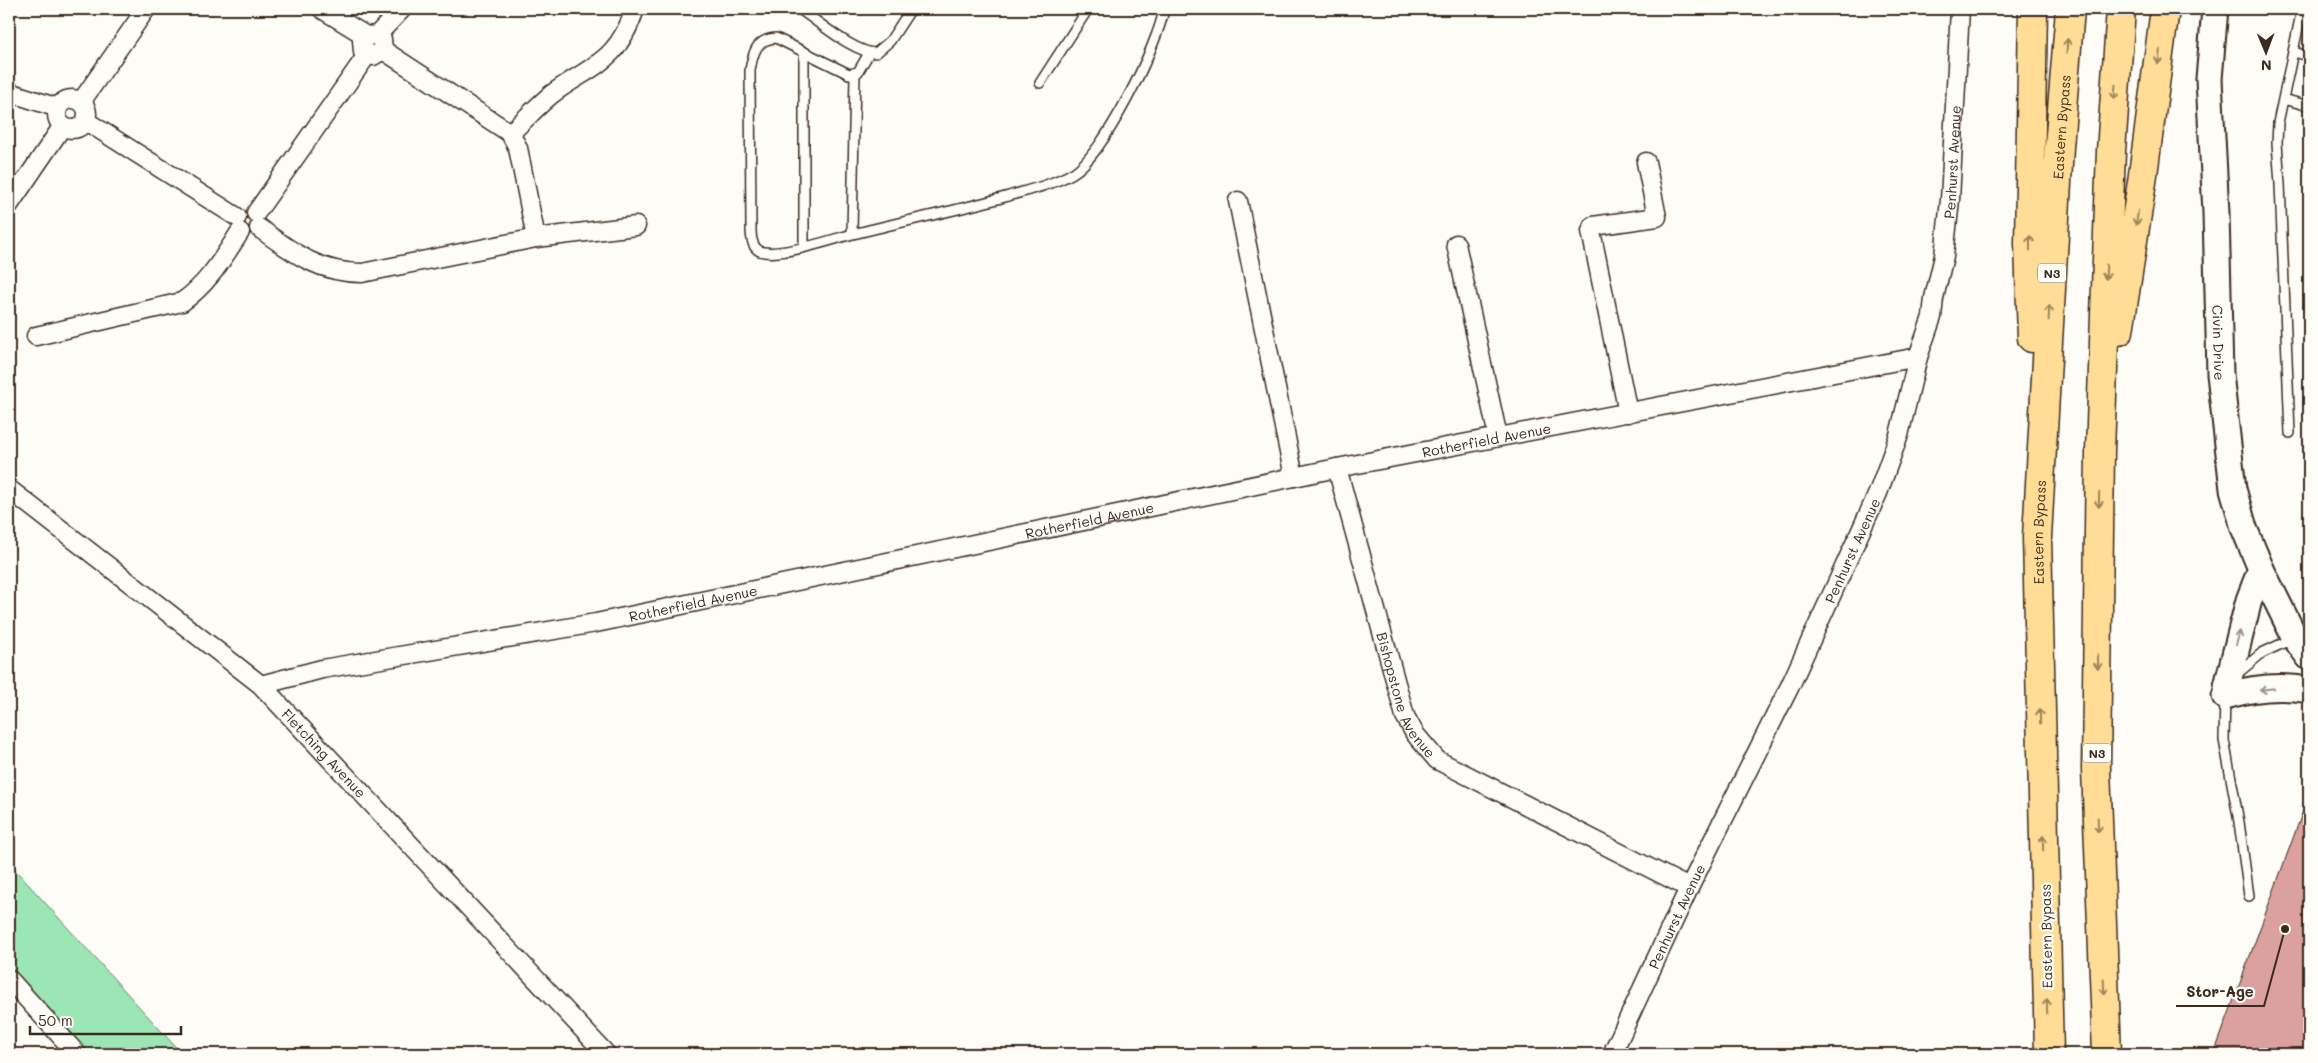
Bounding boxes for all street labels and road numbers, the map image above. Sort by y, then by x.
street label: Eastern Bypass [2048,74,2074,180]
street label: Penhurst Avenue [1939,105,1964,220]
road number: N3 [2038,264,2066,282]
street label: Civin Drive [2209,305,2230,381]
street label: Rotherfield Avenue [1420,418,1552,461]
street label: Eastern Bypass [2027,479,2050,585]
street label: Penhurst Avenue [1820,495,1884,606]
street label: Rotherfield Avenue [1023,497,1155,542]
street label: Rotherfield Avenue [627,580,759,625]
street label: Bishopstone Avenue [1373,630,1440,761]
street label: Fletching Avenue [278,704,371,801]
road number: N3 [2083,744,2111,762]
street label: Penhurst Avenue [1643,861,1709,972]
street label: Eastern Bypass [2036,884,2056,988]

